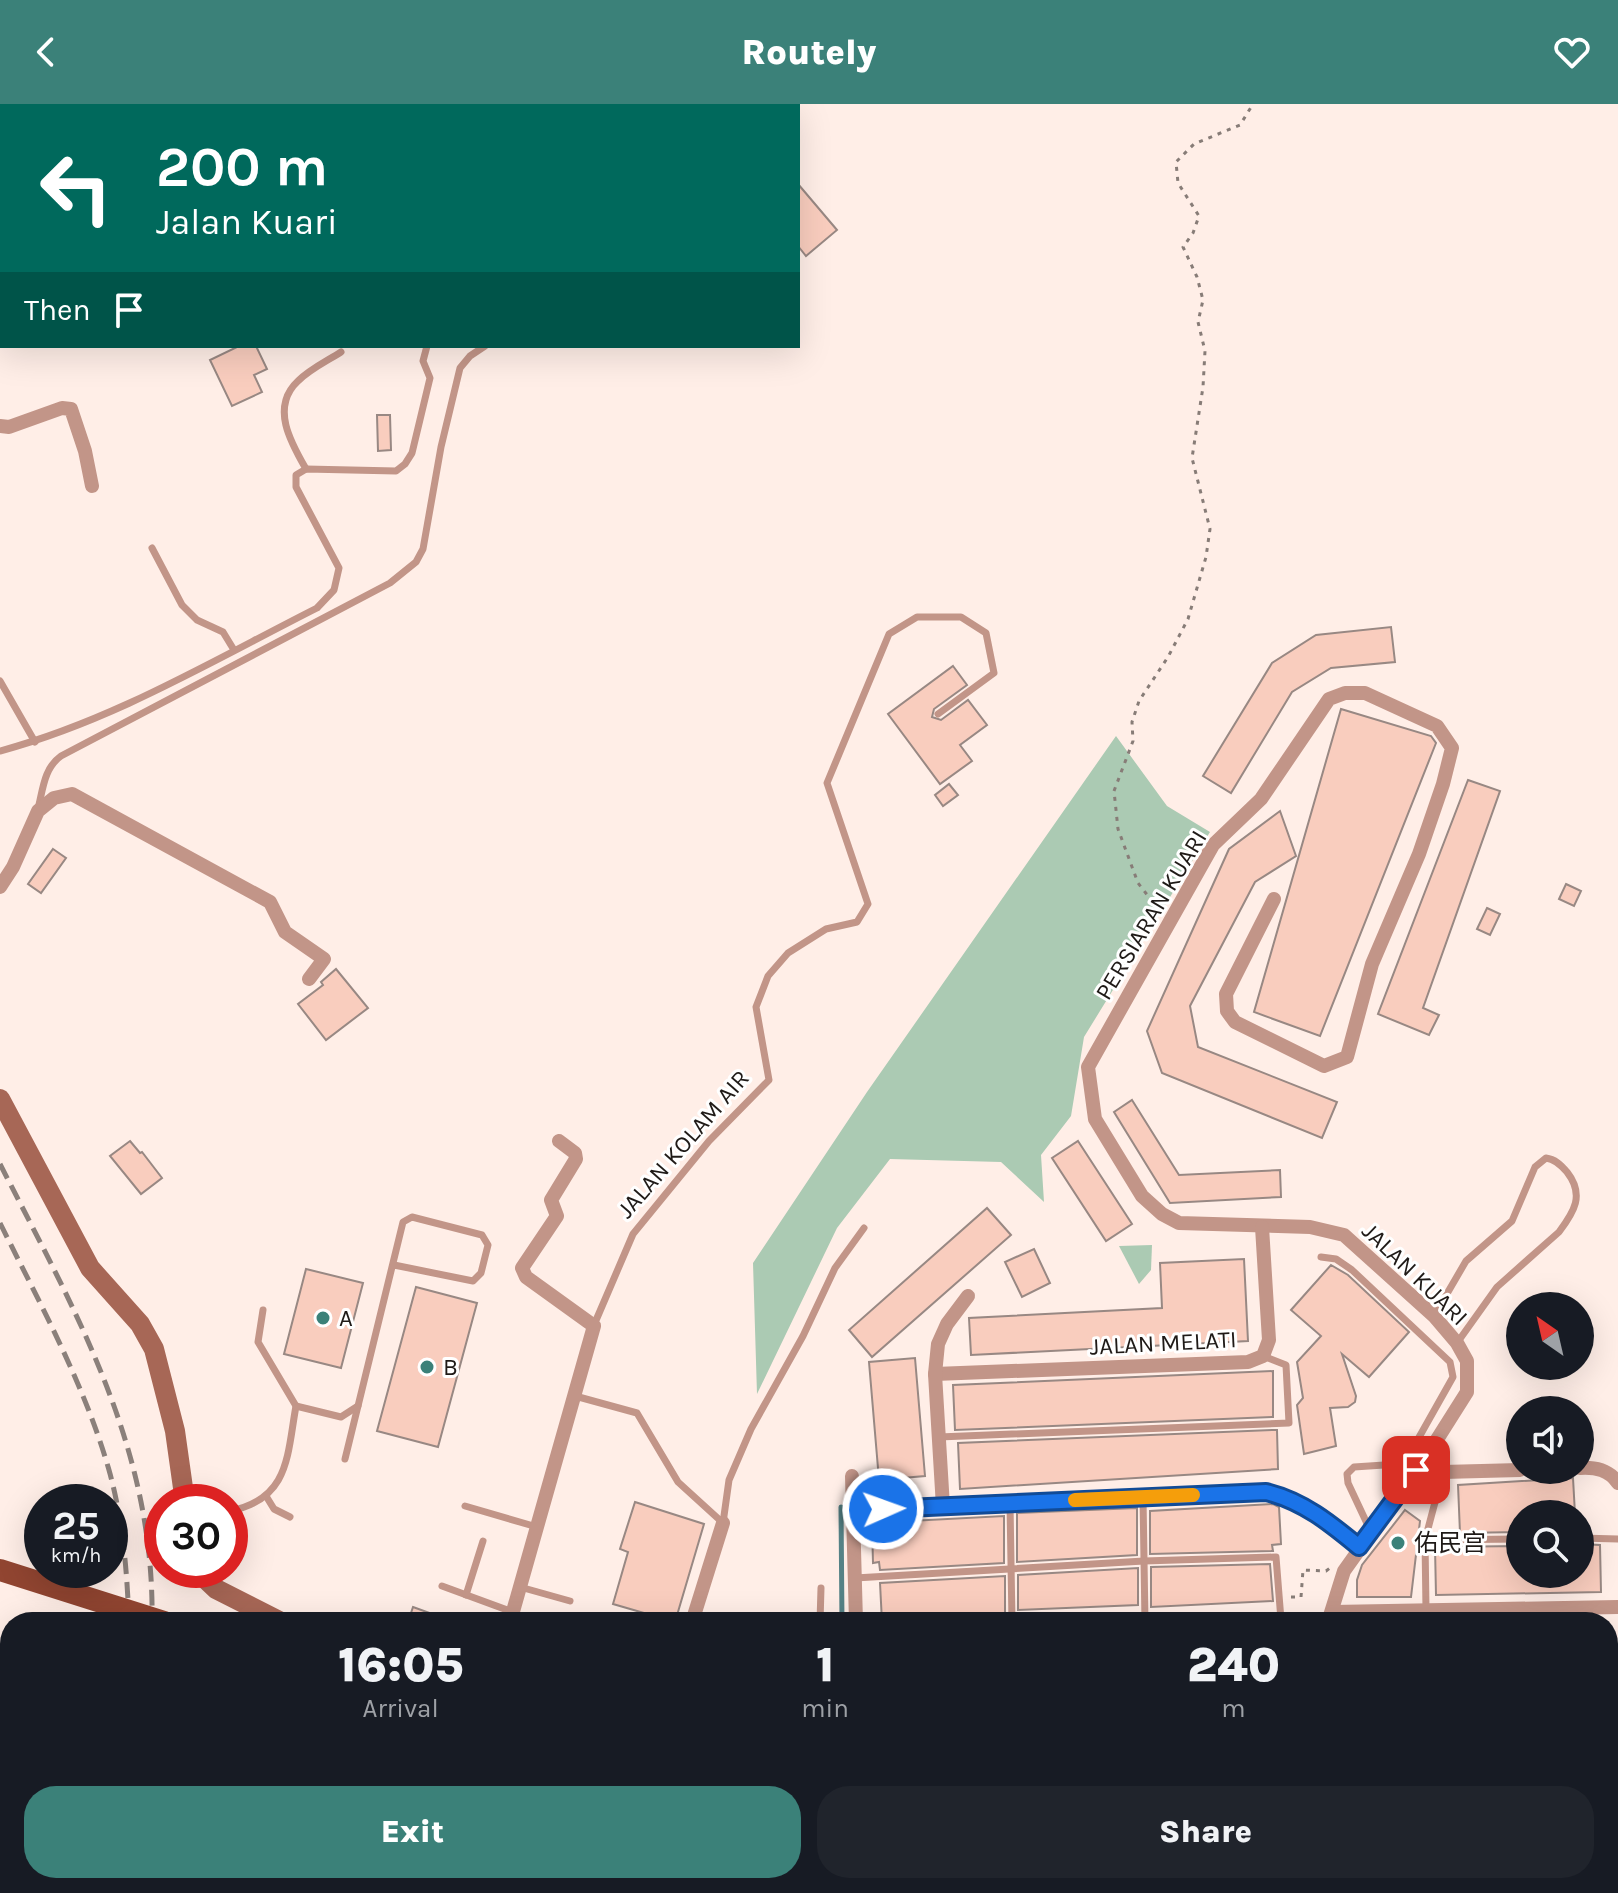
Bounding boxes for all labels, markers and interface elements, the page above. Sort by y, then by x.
icon: back [24,30,68,74]
icon: heart [1550,30,1594,74]
text: Routely [742,31,876,73]
text: 200 m [156,134,328,199]
icon: left [24,136,128,240]
text: Jalan Kuari [156,201,338,243]
icon: arrive [107,288,151,332]
text: Then [24,292,91,328]
street label: PERSIARAN KUARI [1089,825,1213,1005]
street label: JALAN KOLAM AIR [611,1064,755,1224]
street label: JALAN KUARI [1356,1217,1474,1331]
north arrow [1506,1292,1594,1380]
map controls [1506,1292,1594,1588]
place label: A [339,1304,353,1332]
marker: A [314,1309,332,1327]
street label: JALAN MELATI [1089,1325,1237,1361]
place label: B [443,1353,458,1381]
marker: B [418,1358,436,1376]
button: sound [1506,1396,1594,1484]
pin [1382,1436,1450,1504]
icon: arrive [1394,1448,1438,1492]
position arrow [841,1467,925,1551]
speed limit sign: 30 [144,1484,248,1588]
button: search [1506,1500,1594,1588]
text: 25 [52,1502,100,1549]
place label: 佑民宫 [1414,1529,1486,1557]
marker: 佑民宫 [1389,1534,1407,1552]
text: km/h [51,1544,101,1567]
text: 16:05 [338,1637,463,1693]
text: 1 [816,1637,834,1693]
text: 240 [1187,1637,1280,1693]
text: Arrival [363,1693,439,1724]
text: min [801,1693,849,1724]
text: m [1221,1693,1246,1724]
button: Exit [24,1786,801,1878]
button: Share [817,1786,1594,1878]

